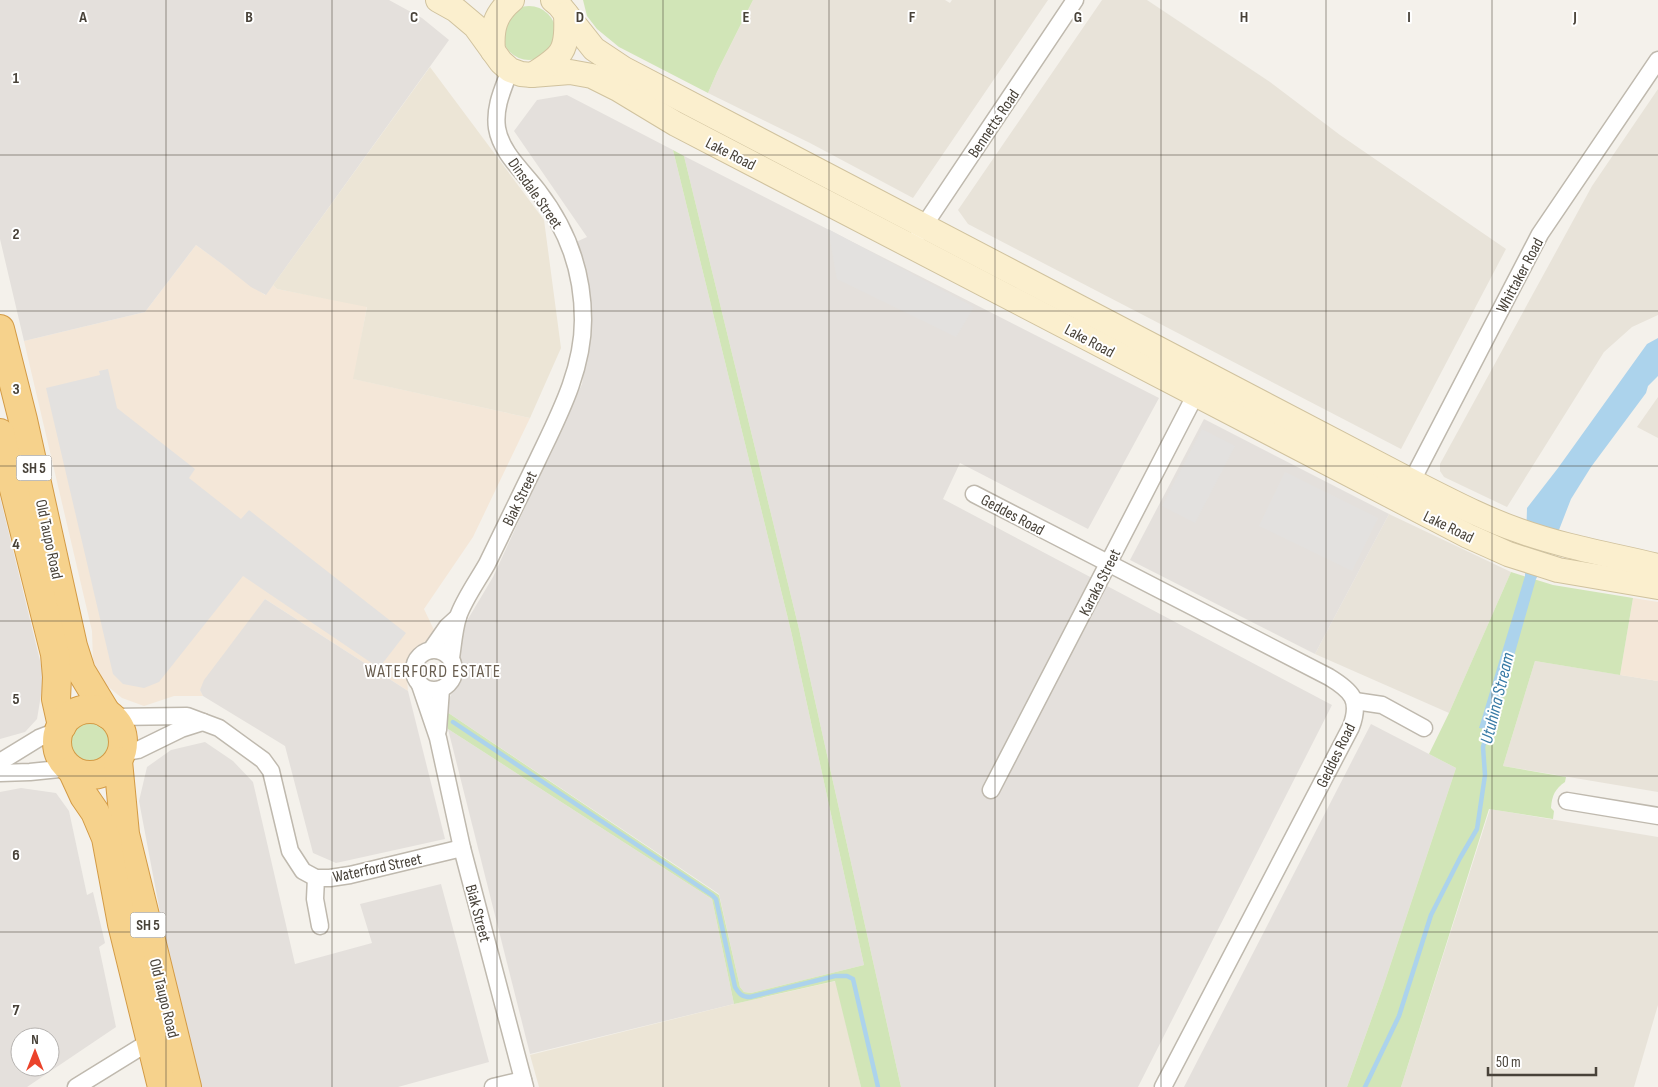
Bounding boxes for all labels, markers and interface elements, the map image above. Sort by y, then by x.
text: A [78,8,87,27]
text: B [245,8,253,27]
text: C [410,8,418,27]
text: D [576,8,584,27]
text: E [743,8,750,27]
text: F [909,8,916,27]
text: G [1074,8,1082,27]
text: H [1240,8,1248,27]
text: I [1407,8,1411,27]
text: J [1572,8,1577,27]
text: 1 [13,69,20,88]
street label: Bennetts Road [964,86,1024,162]
street label: Lake Road [702,134,759,175]
street label: Dinsdale Street [503,155,566,233]
text: 2 [12,225,20,244]
street label: Whittaker Road [1493,235,1548,316]
street label: Lake Road [1061,320,1117,362]
text: 3 [12,380,20,399]
road number: SH 5 [16,456,52,480]
street label: Biak Street [499,468,542,529]
street label: Geddes Road [977,491,1047,540]
street label: Old Taupo Road [31,498,66,581]
street label: Lake Road [1420,507,1477,548]
text: 4 [12,535,20,554]
street label: Karaka Street [1075,546,1125,619]
water label: Utuhina Stream [1476,650,1519,746]
district label: WATERFORD ESTATE [365,661,501,682]
text: 5 [12,690,20,709]
street label: Geddes Road [1313,720,1360,791]
text: 6 [12,846,20,865]
street label: Waterford Street [331,850,424,887]
street label: Biak Street [461,883,494,944]
road number: SH 5 [130,912,166,938]
street label: Old Taupo Road [145,957,183,1040]
text: 7 [13,1001,20,1020]
north arrow [10,1027,60,1077]
text: N [31,1031,39,1048]
scale bar [1488,1044,1596,1076]
text: 50 m [1496,1053,1521,1072]

